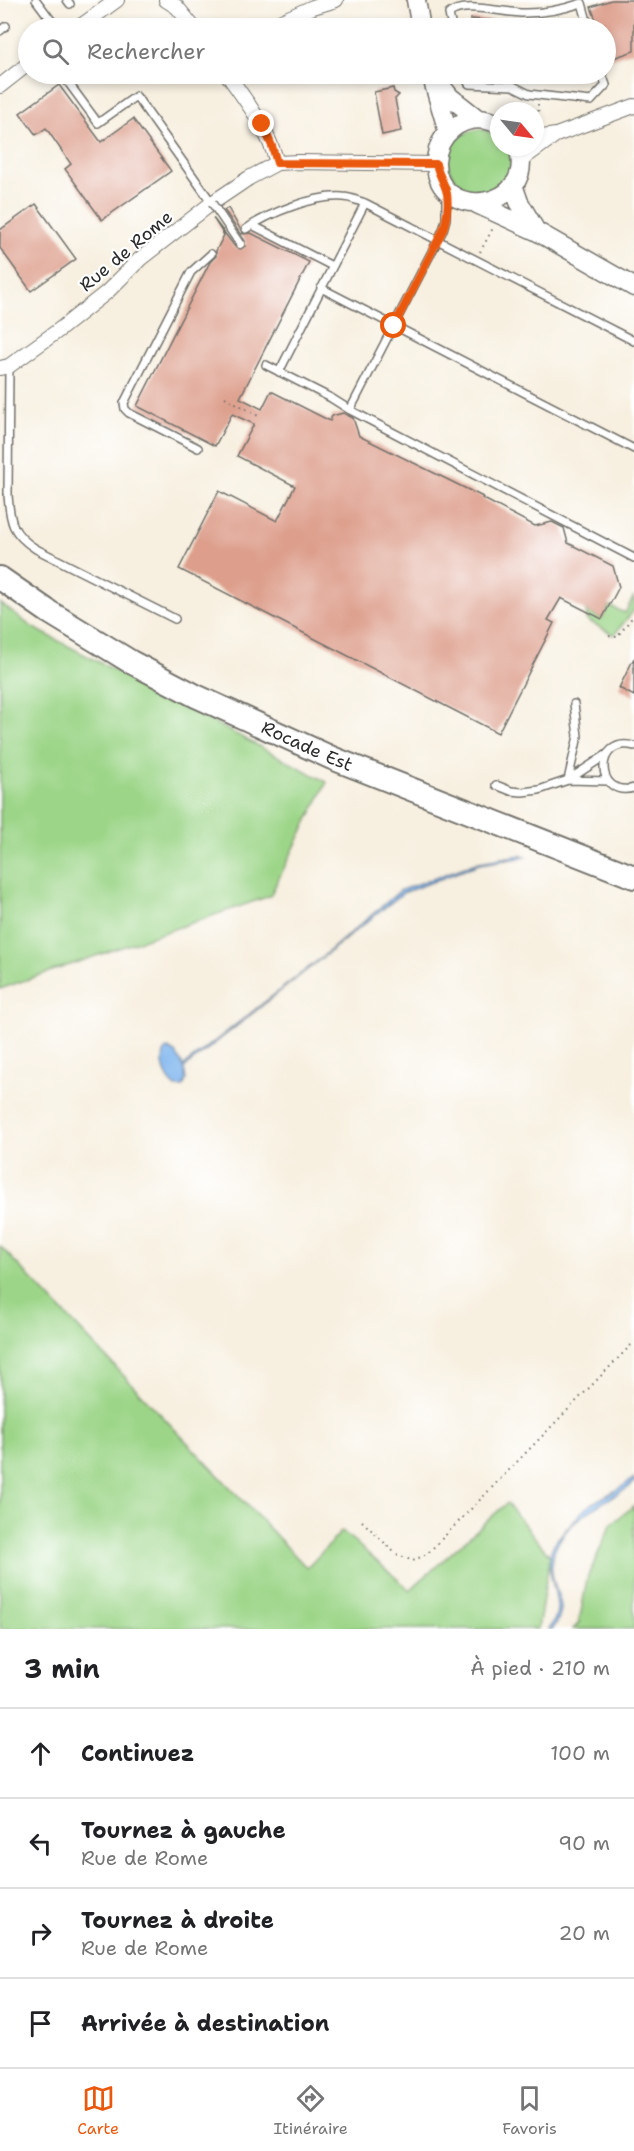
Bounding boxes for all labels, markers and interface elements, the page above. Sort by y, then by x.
search box [18,18,616,84]
icon: search [39,35,72,68]
text: Rechercher [87,37,206,66]
north arrow [490,102,544,156]
route end [248,110,274,136]
street label: Rue de Rome [74,205,178,297]
route start [380,312,406,338]
street label: Rocade Est [258,715,356,777]
text: 3 min [24,1651,100,1686]
text: À pied · 210 m [470,1655,610,1681]
icon: ahead [24,1737,57,1770]
text: Continuez [81,1739,194,1768]
text: 100 m [550,1740,610,1766]
text: Tournez à gauche [81,1816,286,1845]
icon: left [24,1827,57,1860]
text: 90 m [558,1830,610,1856]
text: Rue de Rome [81,1845,208,1871]
text: Tournez à droite [81,1906,274,1935]
icon: right [24,1917,57,1950]
text: 20 m [559,1920,610,1946]
text: Rue de Rome [81,1935,208,1961]
icon: arrive [24,2007,57,2040]
text: Arrivée à destination [81,2009,329,2038]
tab: Carte [77,2082,119,2139]
tab: Itinéraire [274,2082,348,2139]
tab: Favoris [502,2082,557,2139]

